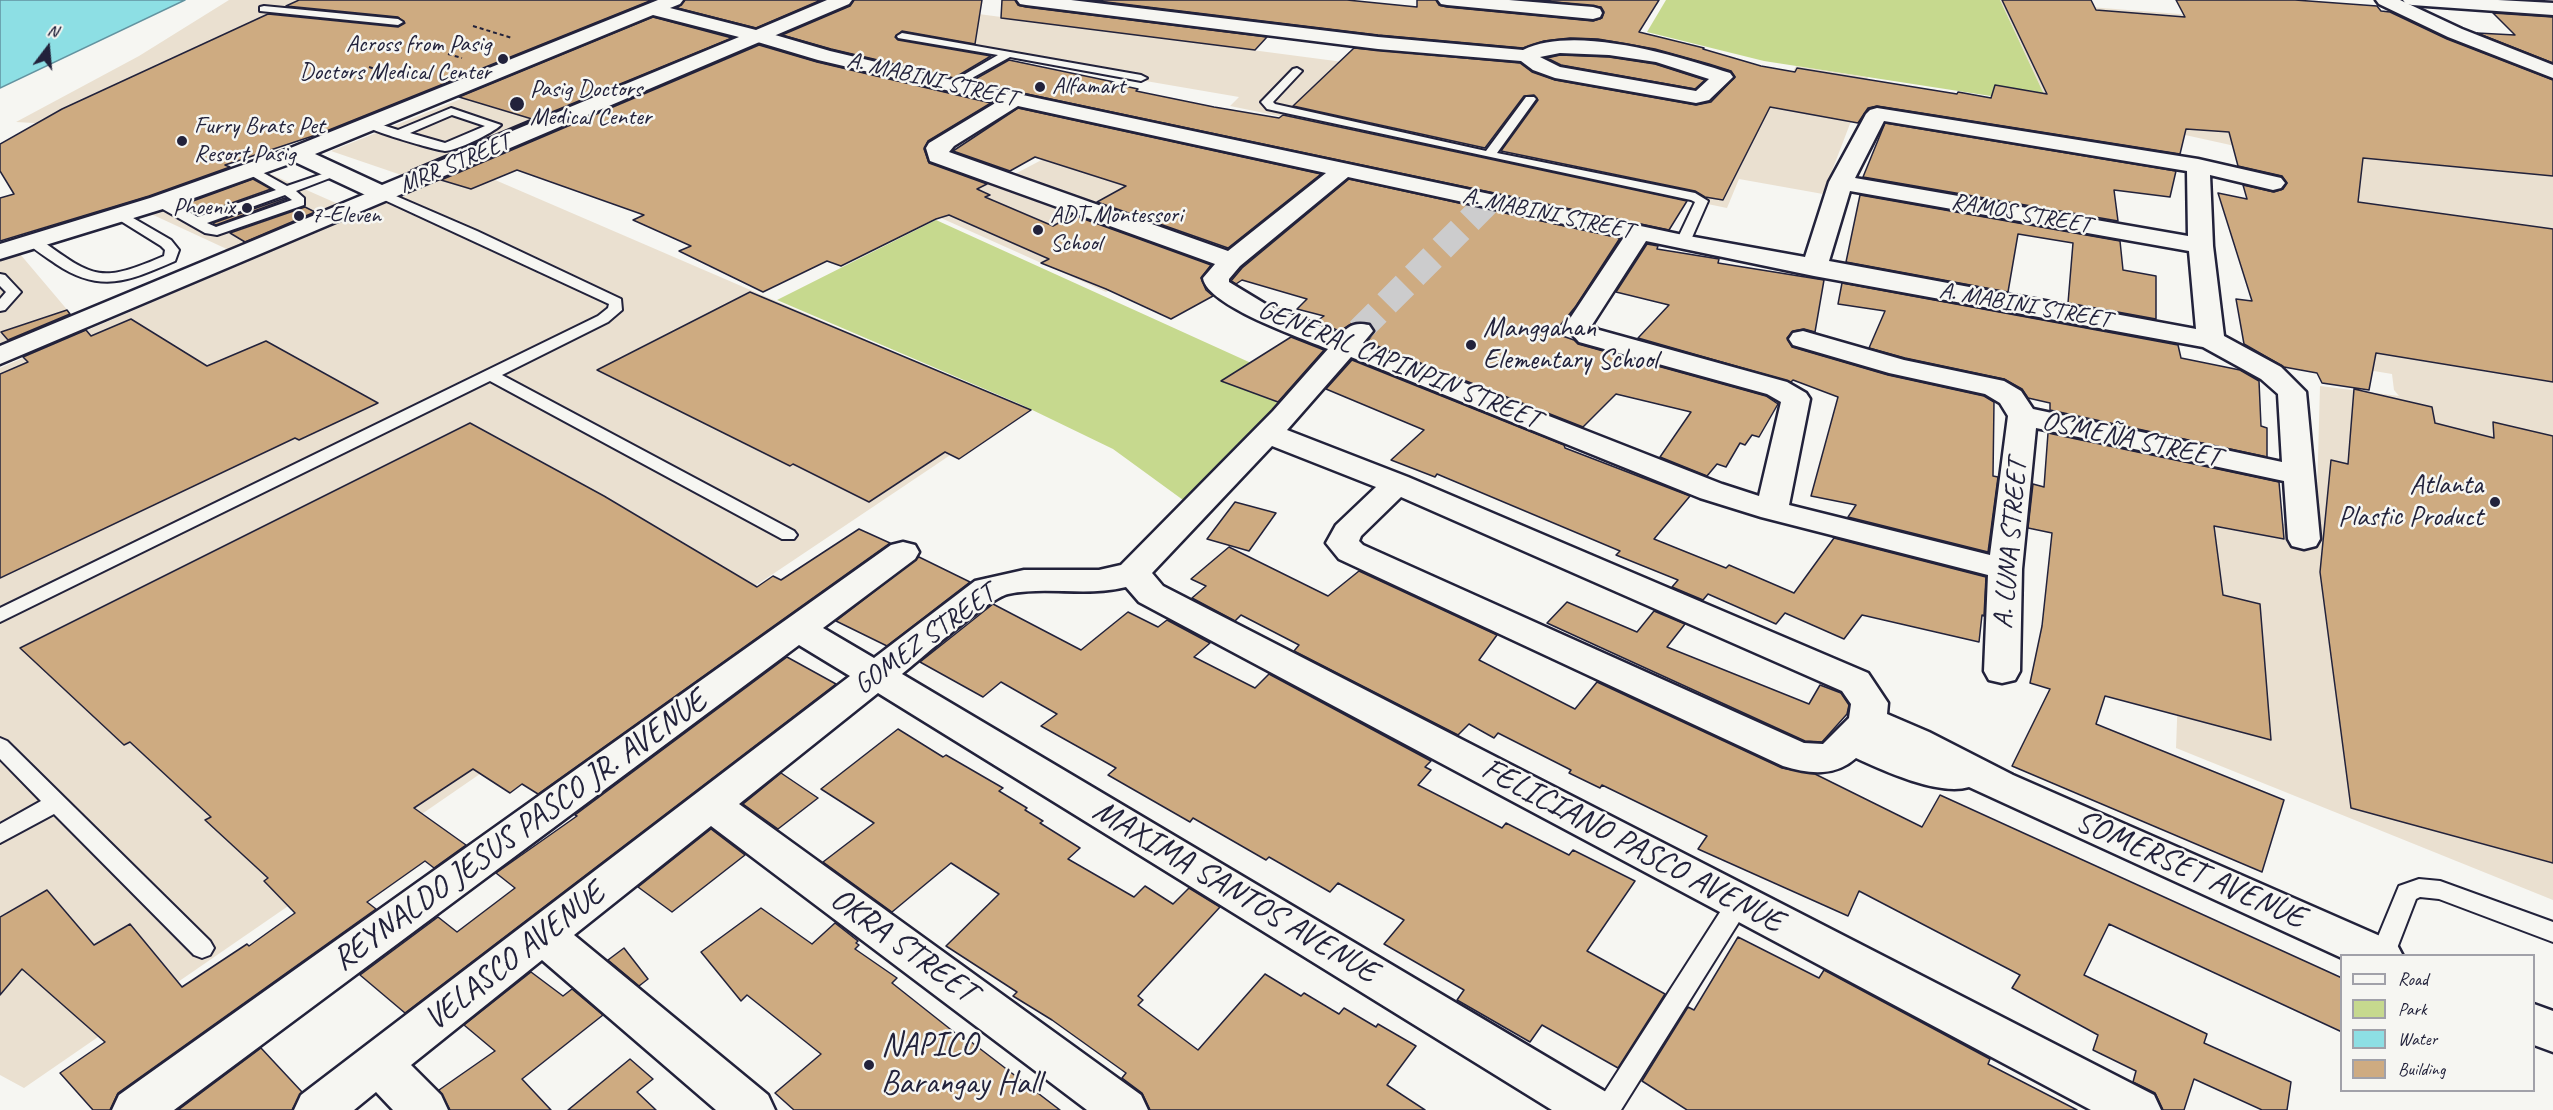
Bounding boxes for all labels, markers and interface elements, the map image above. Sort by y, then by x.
north arrow [18,18,78,78]
text: N [45,20,60,42]
place label: Across from Pasig Doctors Medical Center [299,31,491,87]
street label: A. MABINI STREET [844,46,1020,114]
marker: Across from Pasig Doctors Medical Center [496,52,510,66]
place label: Alfamart [1052,73,1125,101]
place label: Pasig Doctors Medical Center [530,76,651,132]
marker: Alfamart [1033,80,1047,94]
marker: Pasig Doctors Medical Center [508,95,526,113]
place label: Furry Brats Pet Resort Pasig [194,113,325,169]
street label: MRR STREET [395,128,515,200]
marker: Furry Brats Pet Resort Pasig [175,134,189,148]
street label: A. MABINI STREET [1460,182,1636,246]
street label: RAMOS STREET [1949,188,2093,240]
place label: Phoenix [173,194,235,222]
marker: Phoenix [240,201,254,215]
place label: 7-Eleven [311,202,381,230]
place label: ADT Montessori School [1050,202,1183,258]
marker: 7-Eleven [292,209,306,223]
marker: ADT Montessori School [1031,223,1045,237]
street label: A. MABINI STREET [1937,277,2113,335]
street label: GENERAL CAPINPIN STREET [1253,293,1545,437]
place label: Manggahan Elementary School [1483,312,1658,378]
marker: Manggahan Elementary School [1464,338,1478,352]
street label: OSMEÑA STREET [2039,405,2223,475]
street label: A. LUNA STREET [1987,458,2035,630]
place label: Atlanta Plastic Product [2338,469,2483,535]
marker: Atlanta Plastic Product [2488,495,2502,509]
street label: GOMEZ STREET [848,578,1002,702]
street label: REYNALDO JESUS PASCO JR. AVENUE [325,682,715,980]
street label: FELICIANO PASCO AVENUE [1475,750,1789,942]
street label: MAXIMA SANTOS AVENUE [1086,791,1384,993]
street label: SOMERSET AVENUE [2069,802,2311,938]
street label: VELASCO AVENUE [417,874,613,1040]
street label: OKRA STREET [822,880,984,1012]
legend [2340,954,2535,1092]
text: Road [2398,968,2428,990]
text: Park [2398,998,2427,1020]
place label: NAPICO Barangay Hall [881,1026,1041,1104]
text: Water [2398,1028,2437,1050]
marker: NAPICO Barangay Hall [862,1058,876,1072]
text: Building [2398,1058,2445,1080]

